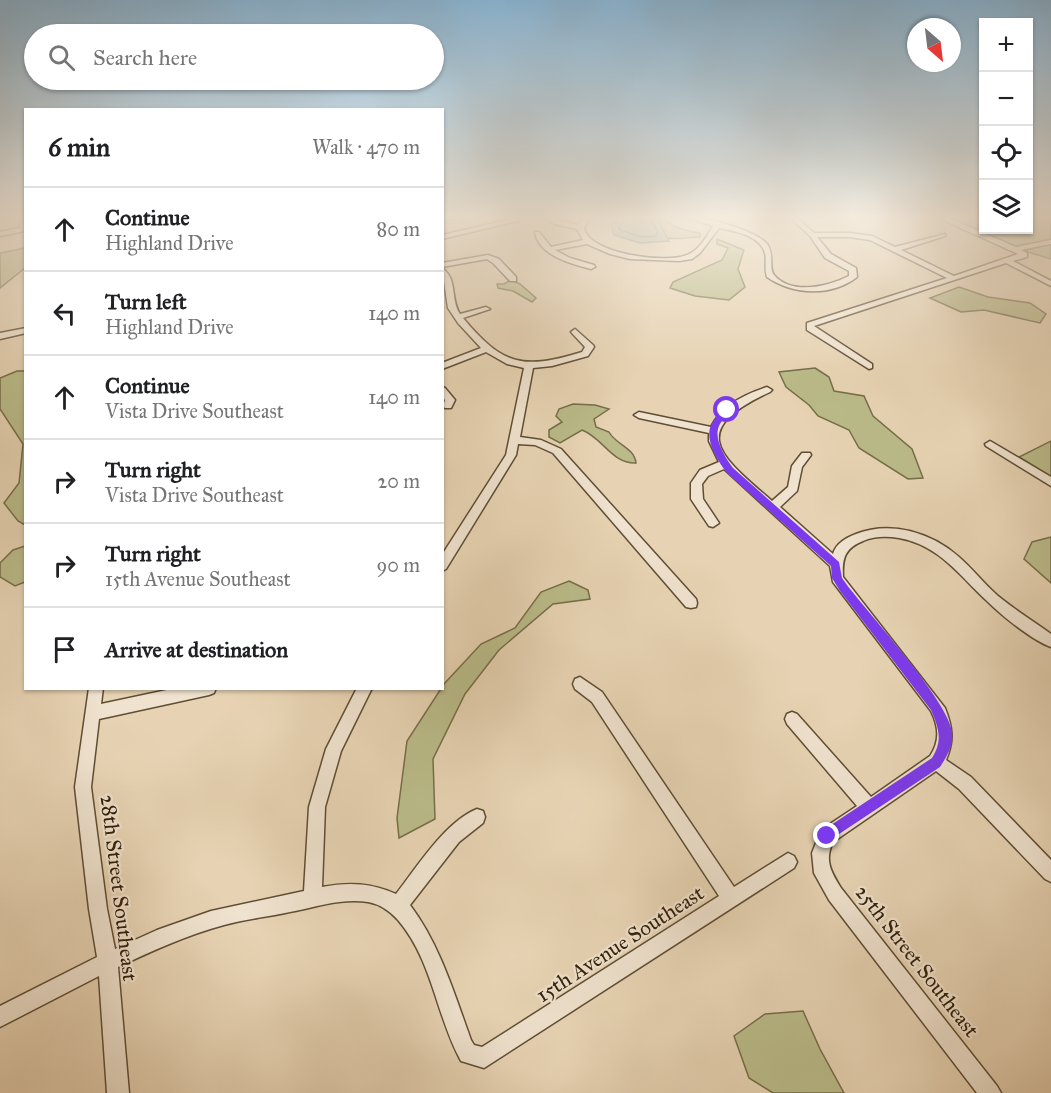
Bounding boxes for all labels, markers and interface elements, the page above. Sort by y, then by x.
north arrow [907,18,961,72]
map controls [979,18,1033,234]
button: + [979,18,1033,72]
search box [24,24,444,90]
icon: search [45,41,78,74]
text: Search here [93,44,197,71]
button: − [979,72,1033,126]
button: locate [979,126,1033,180]
text: 6 min [48,131,110,163]
text: Walk · 470 m [312,135,420,159]
button: layers [979,180,1033,234]
text: Continue [105,204,190,231]
icon: ahead [48,213,81,246]
text: 80 m [377,217,420,241]
text: Highland Drive [105,231,234,255]
text: Turn left [105,288,187,315]
icon: left [48,297,81,330]
text: 140 m [368,301,420,325]
text: Highland Drive [105,315,234,339]
text: Continue [105,372,190,399]
icon: ahead [48,381,81,414]
text: 140 m [368,385,420,409]
route start [713,396,739,422]
text: Vista Drive Southeast [105,399,284,423]
text: Turn right [105,456,201,483]
icon: right [48,465,81,498]
text: 20 m [377,469,420,493]
text: Vista Drive Southeast [105,483,284,507]
text: Turn right [105,540,201,567]
icon: right [48,549,81,582]
text: 90 m [377,553,420,577]
text: 15th Avenue Southeast [105,567,291,591]
icon: arrive [48,633,81,666]
text: Arrive at destination [105,636,288,663]
street label: 28th Street Southeast [95,793,143,983]
route end [813,822,839,848]
street label: 15th Avenue Southeast [531,880,709,1008]
street label: 25th Street Southeast [849,880,985,1043]

